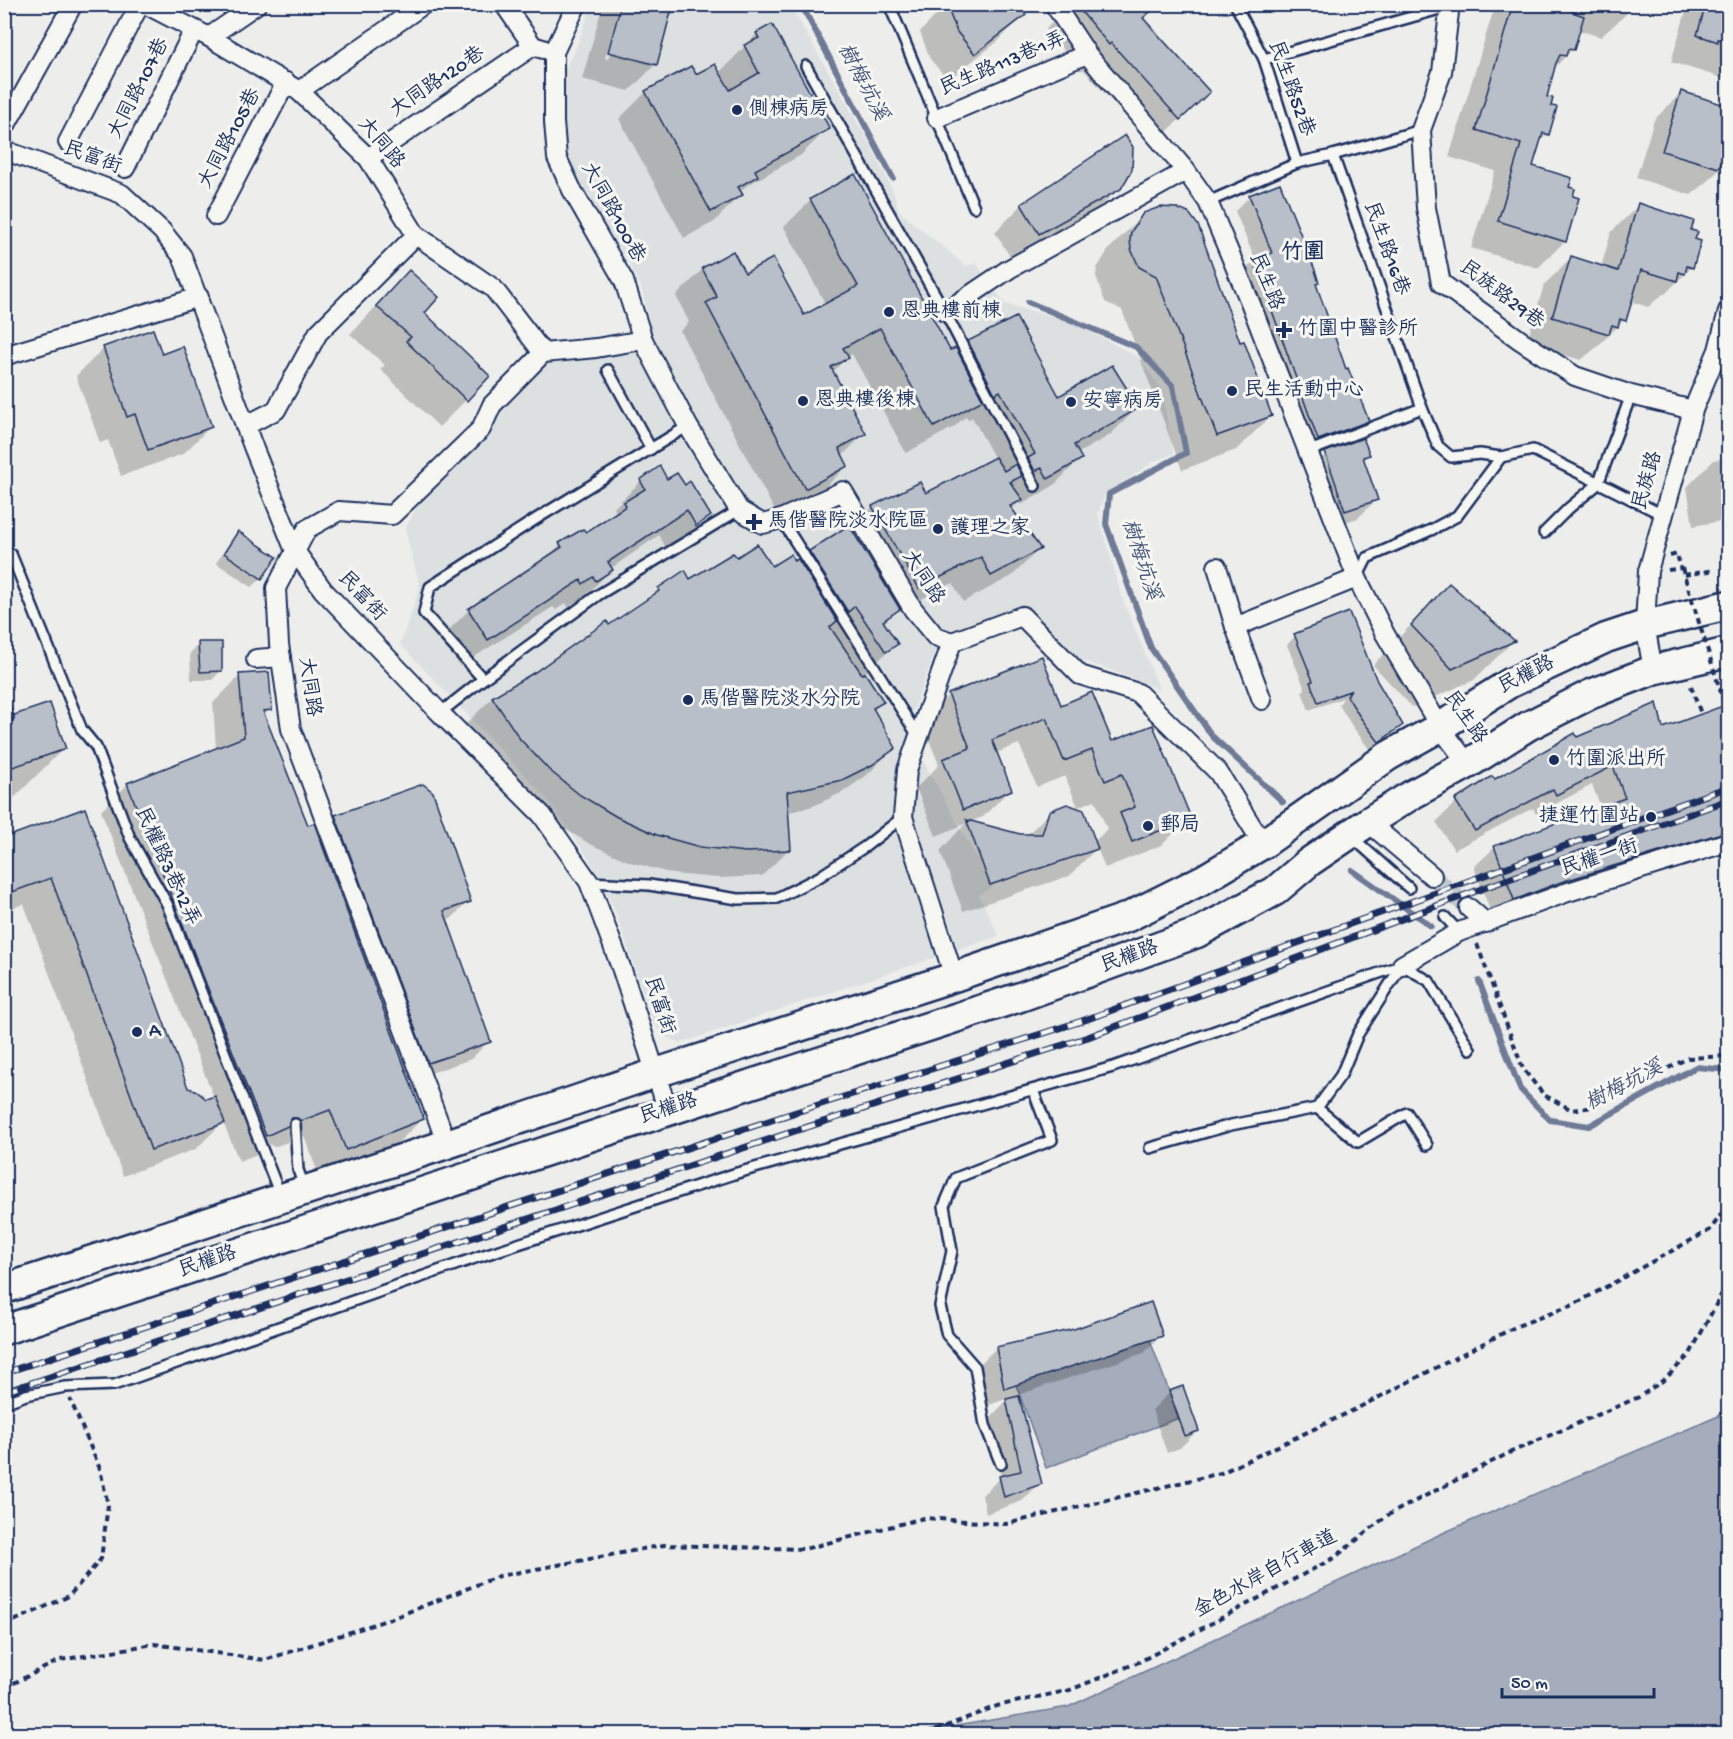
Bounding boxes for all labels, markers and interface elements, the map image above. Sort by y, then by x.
street label: 民生路113巷1弄 [936,26,1069,102]
street label: 大同路107巷 [103,33,176,143]
street label: 民生路52巷 [1262,37,1320,141]
water label: 樹梅坑溪 [830,40,893,127]
street label: 大同路120巷 [385,41,491,123]
street label: 大同路105巷 [193,83,267,193]
place label: 側棟病房 [749,97,829,122]
marker: 側棟病房 [730,103,744,117]
street label: 大同路 [352,112,410,175]
street label: 民富街 [60,136,125,180]
street label: 大同路100巷 [575,158,651,268]
street label: 民生路16巷 [1357,198,1415,300]
district label: 竹圍 [1281,240,1325,267]
street label: 民生路 [1243,249,1289,315]
street label: 民族路29巷 [1454,255,1550,336]
place label: 恩典樓前棟 [901,299,1002,324]
marker: 恩典樓前棟 [882,305,896,319]
place label: 竹圍中醫診所 [1298,317,1418,342]
marker: 竹圍中醫診所 [1275,321,1293,339]
place label: 民生活動中心 [1244,378,1364,403]
marker: 民生活動中心 [1225,384,1239,398]
place label: 恩典樓後棟 [815,388,916,413]
place label: 安寧病房 [1083,389,1163,414]
marker: 恩典樓後棟 [796,394,810,408]
marker: 安寧病房 [1064,395,1078,409]
street label: 民族路 [1628,447,1669,513]
place label: 馬偕醫院淡水院區 [768,509,928,534]
marker: 馬偕醫院淡水院區 [745,513,763,531]
place label: 護理之家 [950,516,1030,541]
water label: 樹梅坑溪 [1114,516,1165,605]
marker: 護理之家 [931,522,945,536]
street label: 大同路 [896,545,950,610]
street label: 民富街 [332,566,391,627]
street label: 民權路 [1494,650,1560,700]
street label: 大同路 [292,655,326,719]
street label: 民生路 [1437,686,1493,750]
place label: 馬偕醫院淡水分院 [700,687,860,712]
marker: 馬偕醫院淡水分院 [681,693,695,707]
place label: 竹圍派出所 [1566,747,1666,772]
marker: 竹圍派出所 [1547,753,1561,767]
street label: 民權路3巷12弄 [128,803,205,930]
place label: 捷運竹圍站 [1539,805,1639,829]
marker: 捷運竹圍站 [1644,810,1658,824]
place label: 郵局 [1160,814,1200,838]
marker: 郵局 [1141,819,1155,833]
street label: 民權一街 [1558,834,1642,882]
street label: 民權路 [1097,935,1163,979]
street label: 民富街 [638,973,680,1038]
place label: A [149,1021,162,1044]
marker: A [130,1025,144,1039]
water label: 樹梅坑溪 [1582,1055,1669,1118]
street label: 民權路 [636,1088,702,1130]
street label: 民權路 [175,1240,241,1284]
street label: 金色水岸自行車道 [1189,1524,1342,1624]
scale bar [1502,1661,1654,1699]
text: 50 m [1511,1674,1548,1695]

